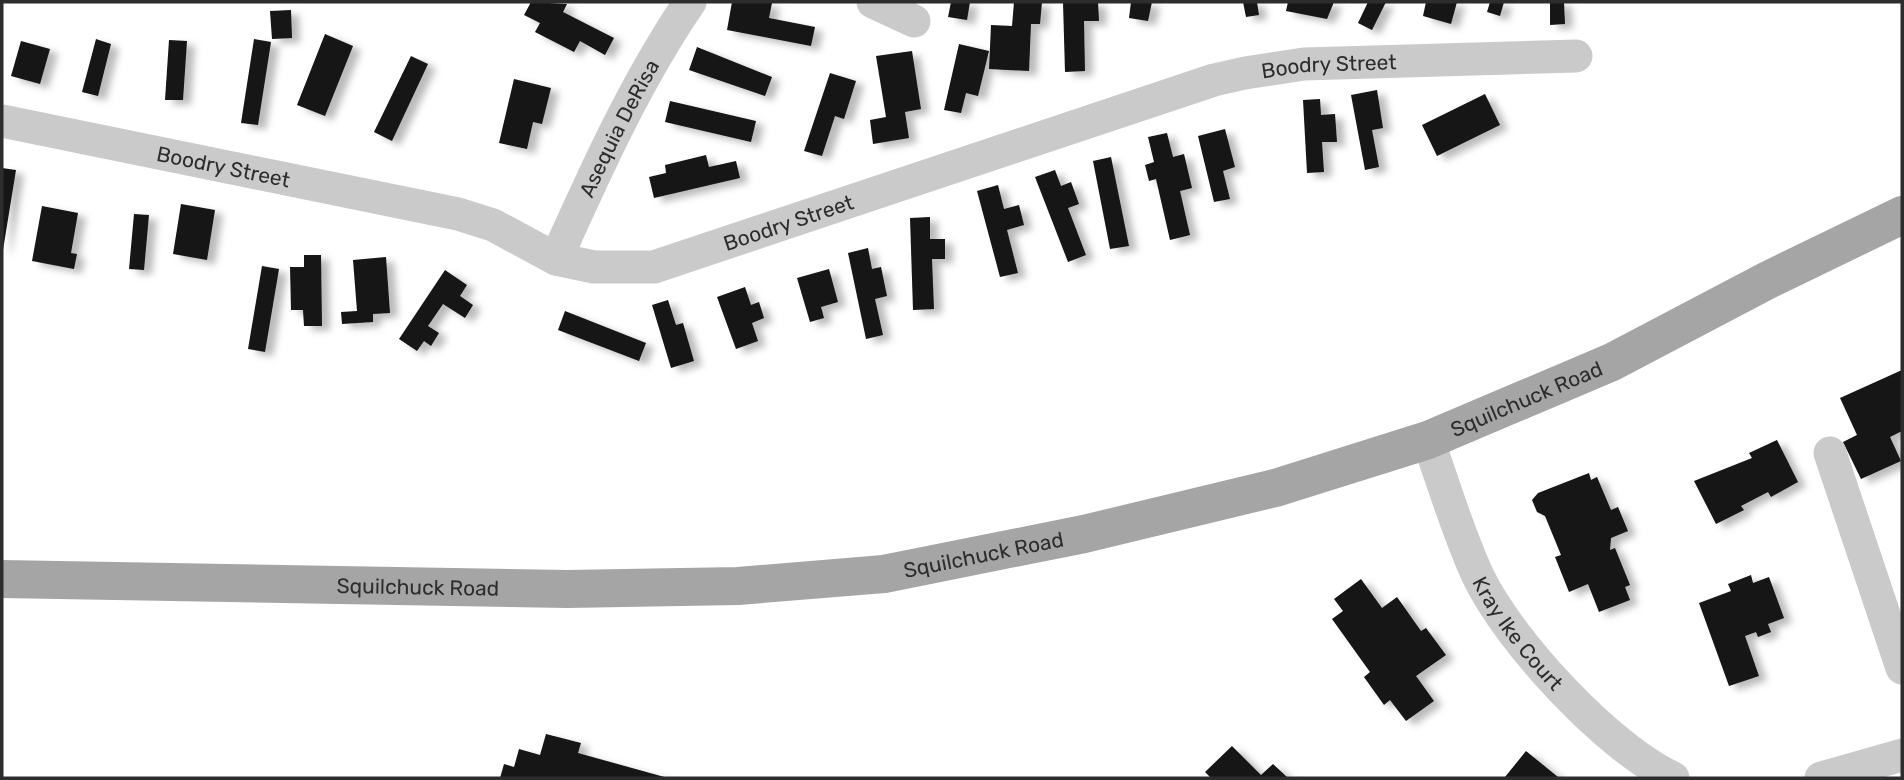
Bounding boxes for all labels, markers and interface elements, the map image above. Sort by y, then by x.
street label: Boodry Street [1259,49,1397,83]
street label: Asequia DeRisa [573,55,664,201]
street label: Boodry Street [155,140,292,192]
street label: Boodry Street [720,189,856,256]
street label: Squilchuck Road [1446,355,1606,442]
street label: Squilchuck Road [901,526,1066,582]
street label: Squilchuck Road [336,572,499,600]
street label: Kray Ike Court [1468,572,1569,695]

